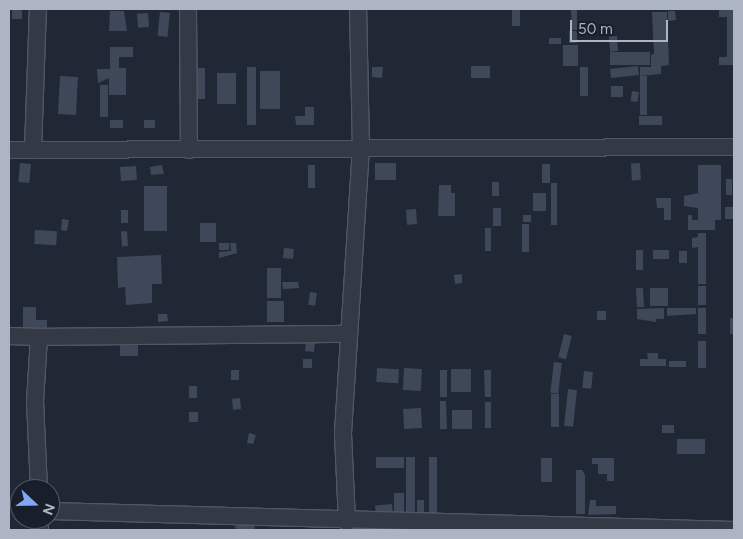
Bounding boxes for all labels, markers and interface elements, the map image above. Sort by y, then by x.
scale bar [573,10,670,42]
text: 50 m [578,20,613,38]
north arrow [10,479,60,529]
text: N [39,501,58,517]

